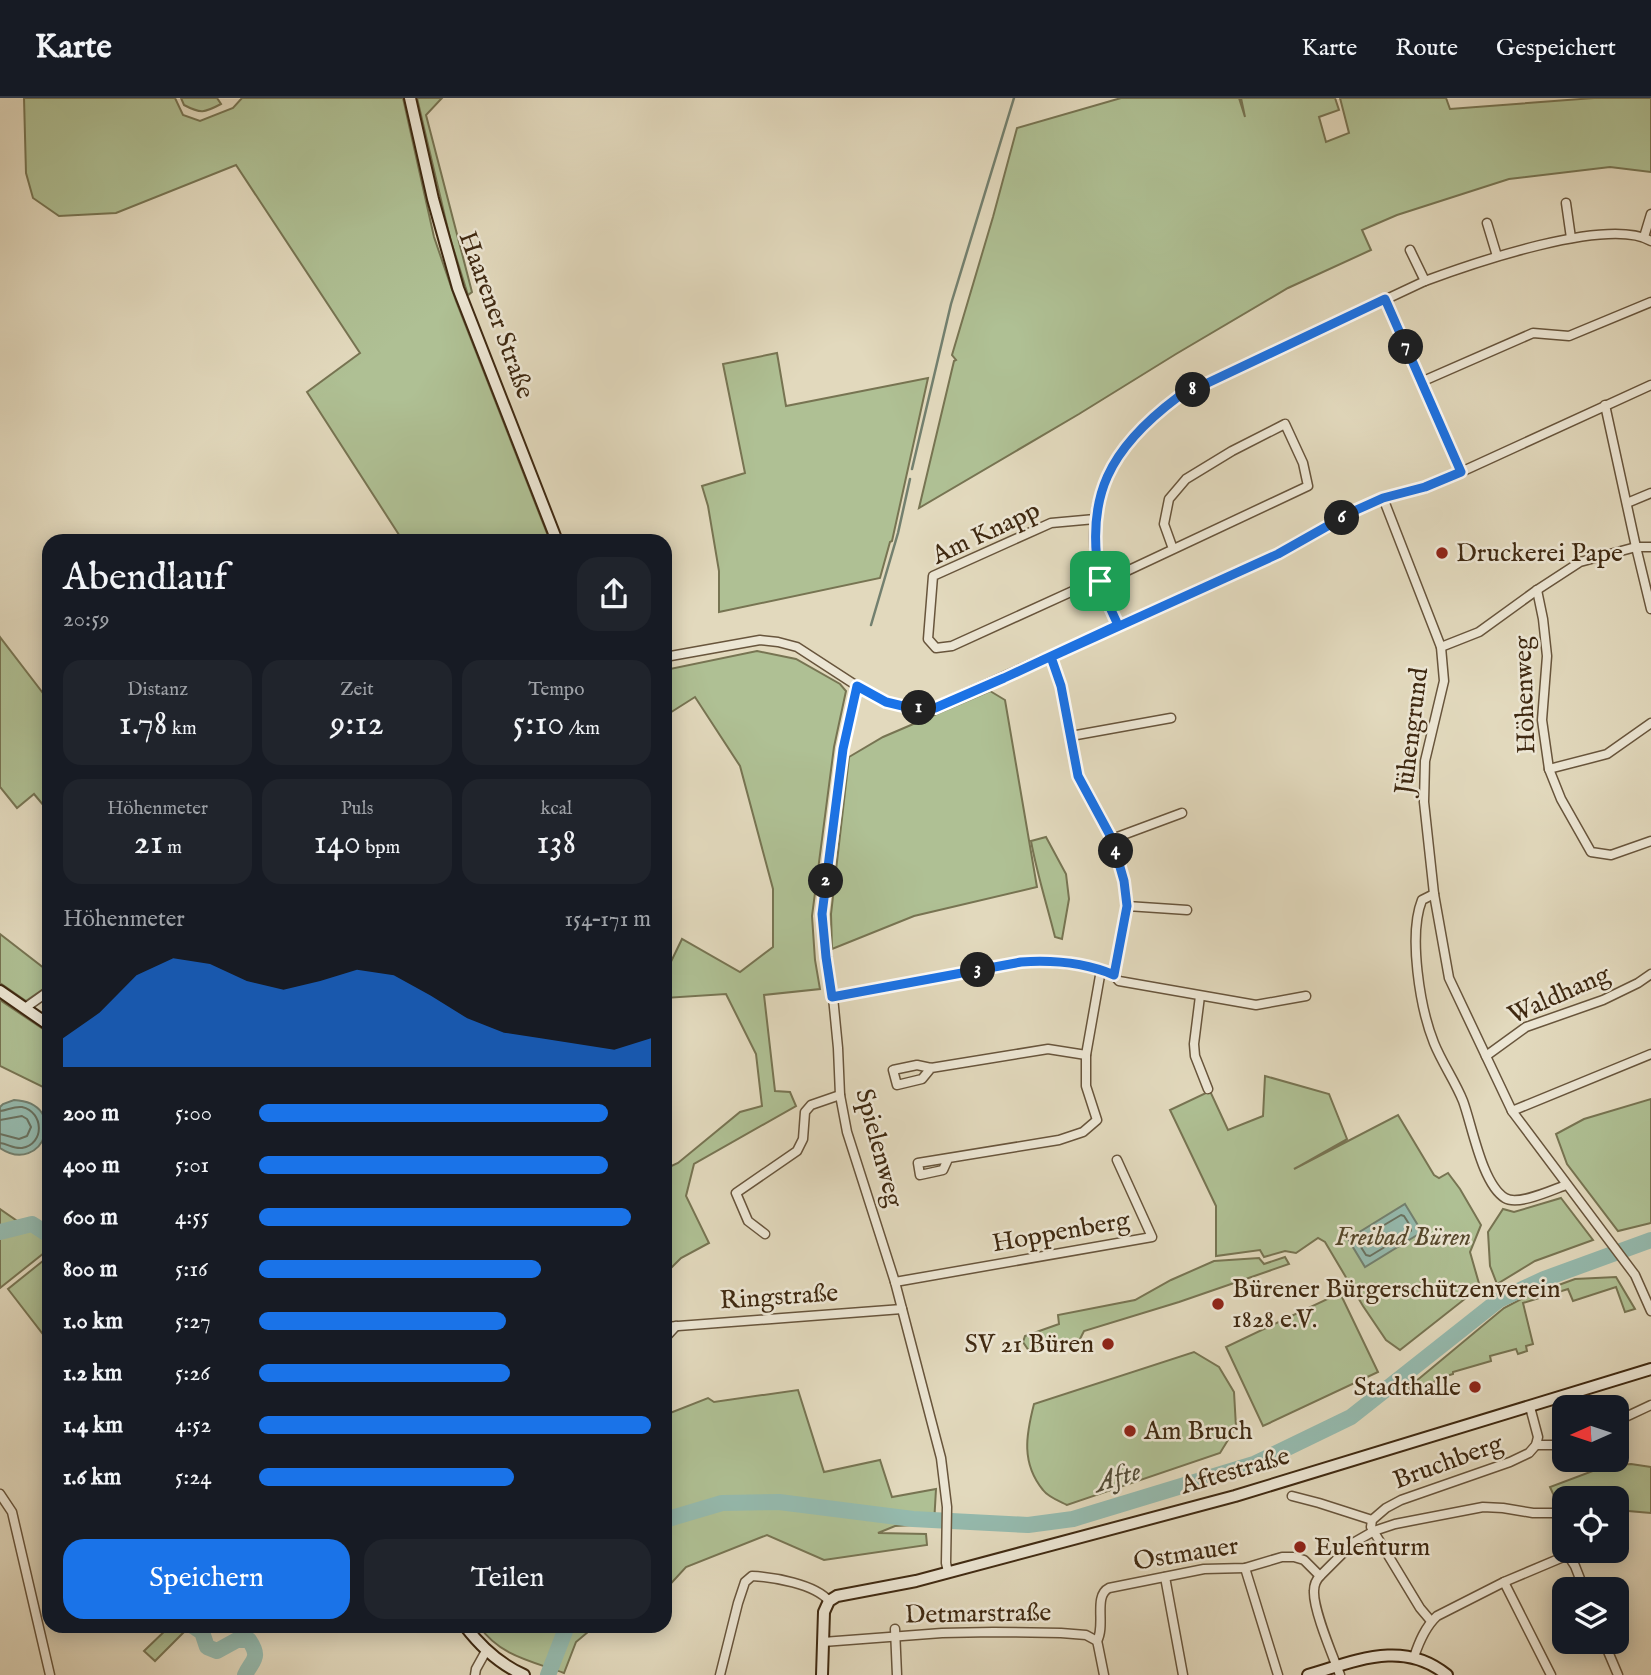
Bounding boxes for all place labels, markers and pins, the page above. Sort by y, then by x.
pin: 7 [1388,330,1424,364]
pin: 8 [1176,372,1210,408]
pin: 6 [1324,500,1360,536]
place label: Druckerei Pape [1456,537,1623,570]
marker: Druckerei Pape [1434,545,1450,561]
pin [1070,551,1130,611]
pin: 1 [902,690,936,726]
pin: 4 [1098,834,1134,868]
pin: 2 [808,864,844,898]
pin: 3 [960,952,996,988]
place label: Bürener Bürgerschützenverein 1828 e.V. [1232,1273,1561,1336]
marker: Bürener Bürgerschützenverein 1828 e.V. [1210,1296,1226,1312]
place label: SV 21 Büren [964,1328,1094,1361]
marker: SV 21 Büren [1100,1336,1116,1352]
place label: Stadthalle [1354,1371,1461,1404]
marker: Stadthalle [1467,1379,1483,1395]
place label: Am Bruch [1143,1415,1253,1448]
marker: Am Bruch [1122,1423,1138,1439]
place label: Eulenturm [1314,1531,1430,1564]
marker: Eulenturm [1292,1539,1308,1555]

